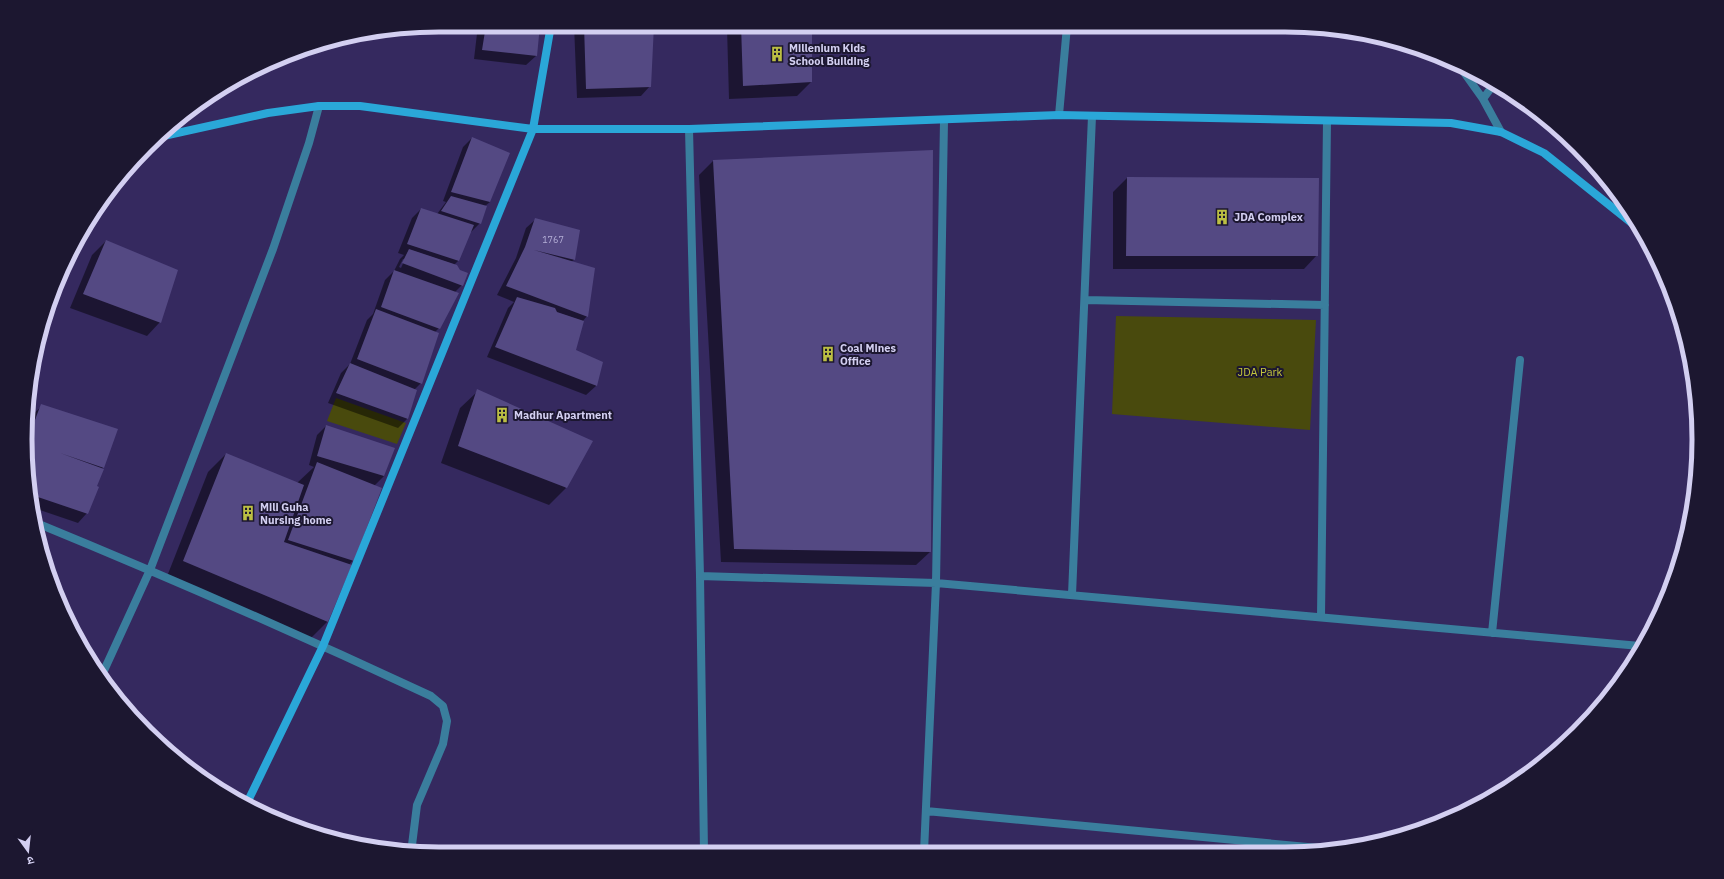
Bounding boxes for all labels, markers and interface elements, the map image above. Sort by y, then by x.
place label: Millenium Kids School Building [789,41,870,68]
building icon: Millenium Kids School Building [768,45,786,63]
building icon: JDA Complex [1213,208,1231,226]
place label: JDA Complex [1234,210,1303,224]
house number: 1767 [542,234,564,245]
place label: Coal Mines Office [840,341,896,368]
building icon: Coal Mines Office [819,345,837,363]
park label: JDA Park [1238,365,1283,379]
building icon: Madhur Apartment [493,406,511,424]
place label: Madhur Apartment [514,408,612,422]
place label: Mili Guha Nursing home [260,500,332,527]
building icon: Mili Guha Nursing home [239,504,257,522]
north arrow [8,831,48,871]
text: उ [25,853,36,868]

